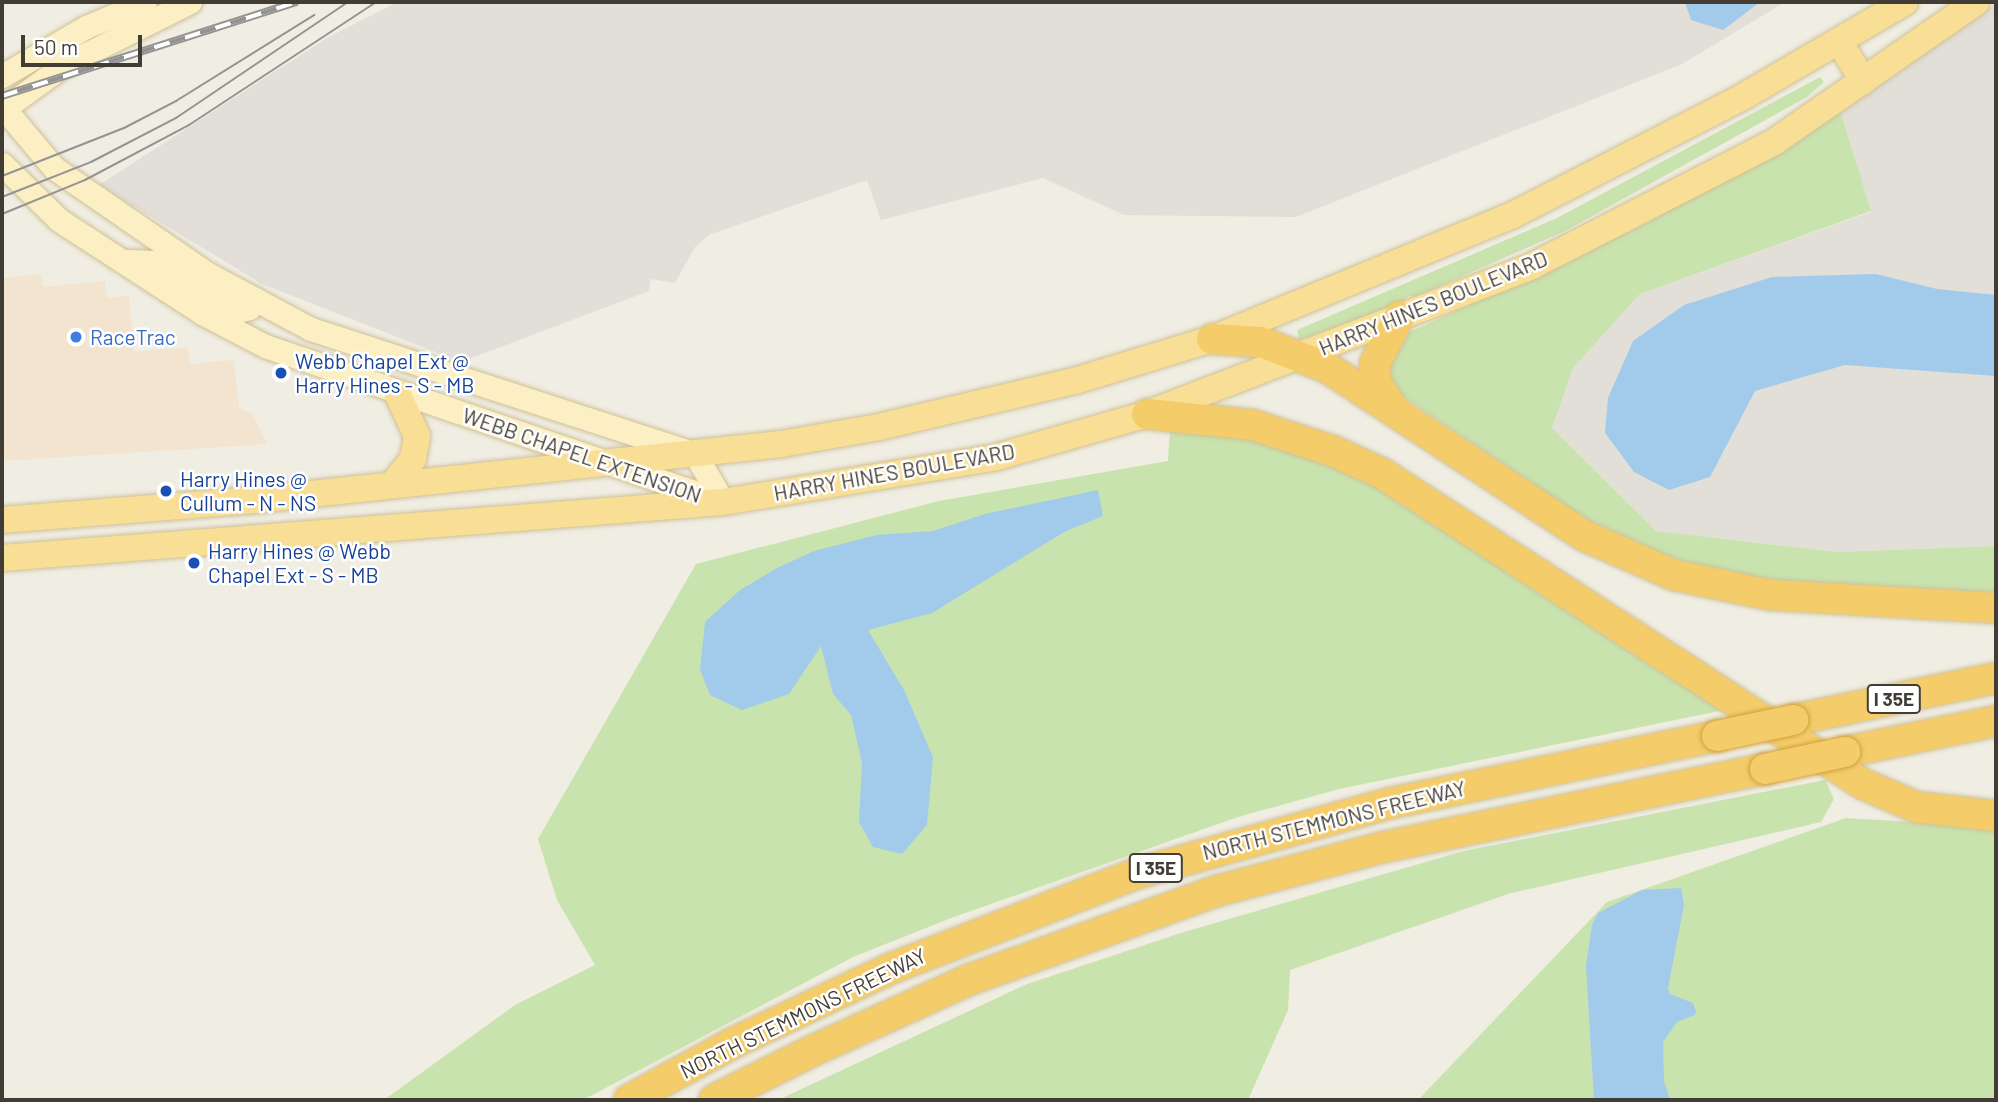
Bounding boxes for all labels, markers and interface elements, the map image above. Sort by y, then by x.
scale bar [24,21,145,65]
text: 50 m [34,34,78,59]
street label: HARRY HINES BOULEVARD [1315,246,1551,360]
place label: RaceTrac [90,324,176,350]
marker: RaceTrac [68,329,84,345]
place label: Webb Chapel Ext @ Harry Hines - S - MB [295,348,474,398]
marker: Webb Chapel Ext @ Harry Hines - S - MB [273,365,289,381]
street label: WEBB CHAPEL EXTENSION [459,402,705,508]
street label: HARRY HINES BOULEVARD [772,438,1016,506]
place label: Harry Hines @ Cullum - N - NS [180,466,316,516]
marker: Harry Hines @ Cullum - N - NS [158,483,174,499]
place label: Harry Hines @ Webb Chapel Ext - S - MB [208,538,391,588]
marker: Harry Hines @ Webb Chapel Ext - S - MB [186,555,202,571]
road number: I 35E [1866,684,1922,714]
street label: NORTH STEMMONS FREEWAY [1200,775,1468,865]
road number: I 35E [1128,852,1184,884]
street label: NORTH STEMMONS FREEWAY [676,942,930,1084]

